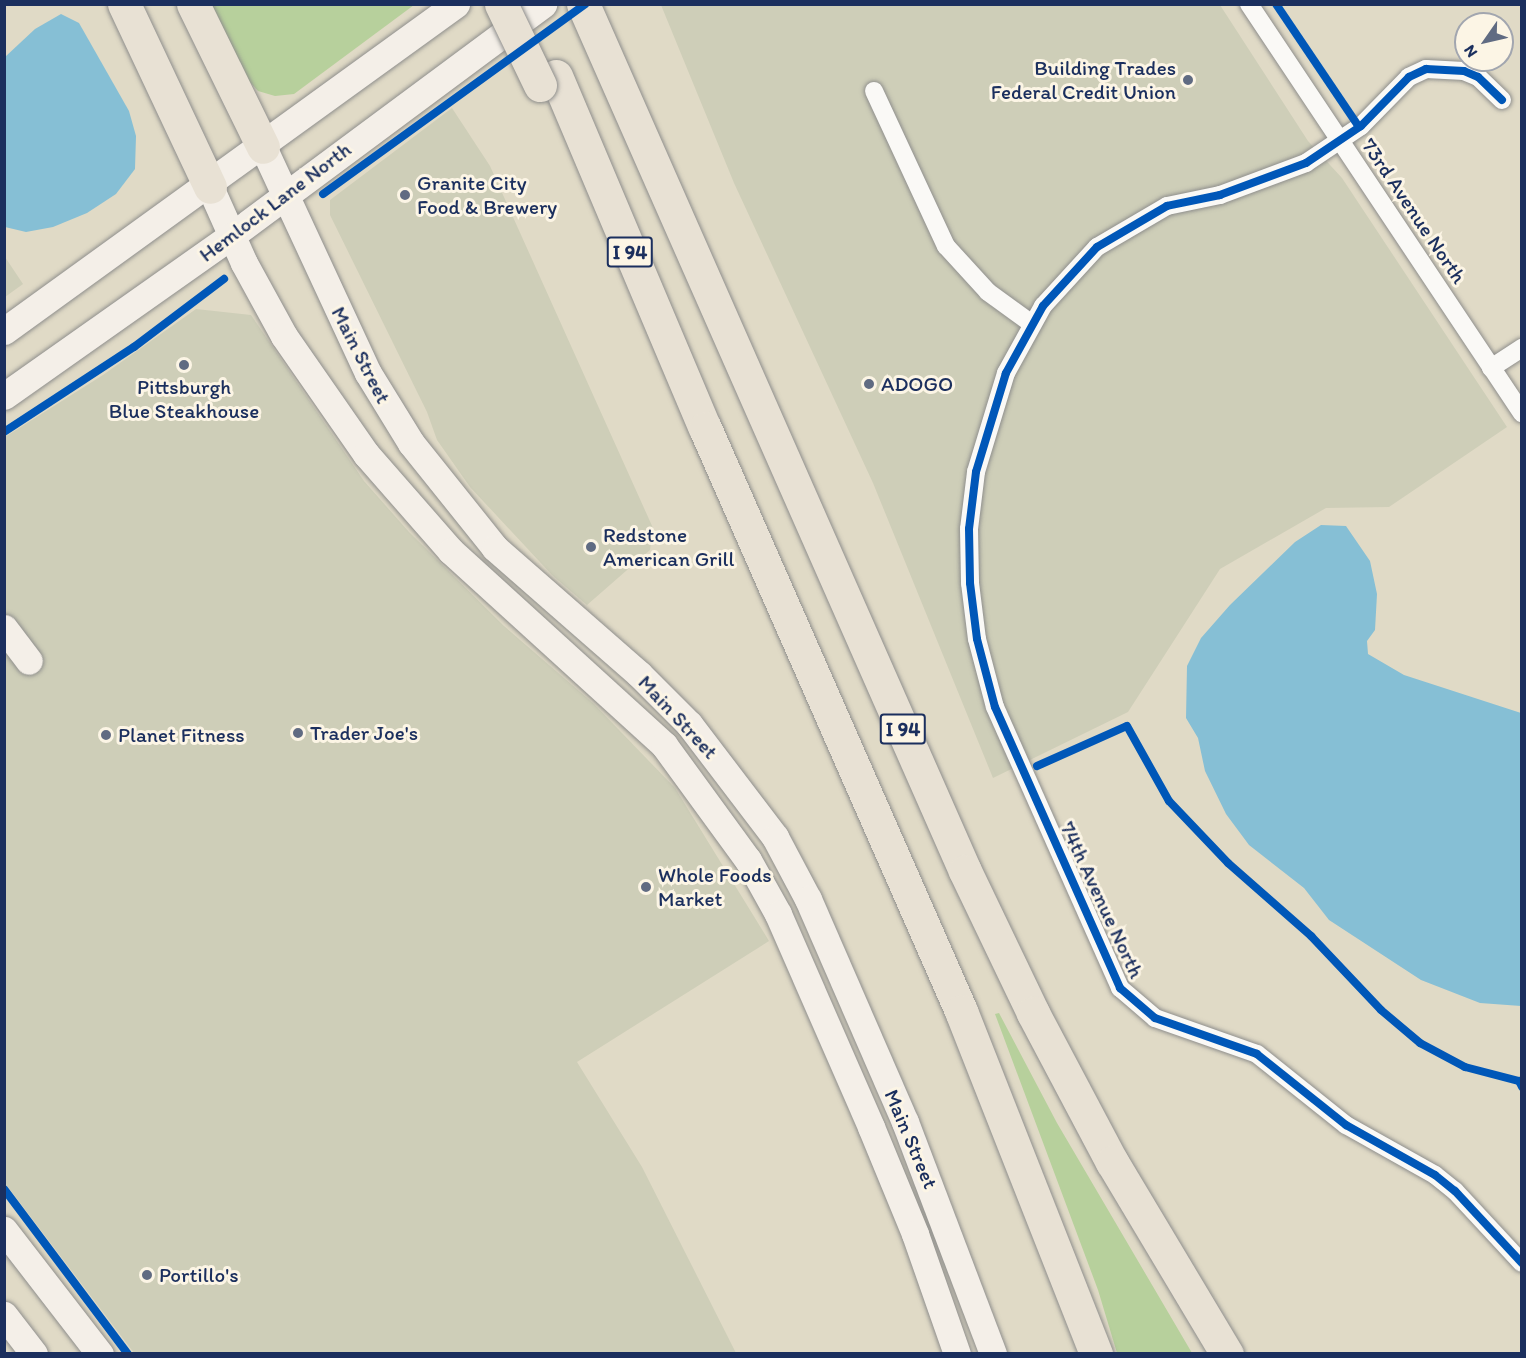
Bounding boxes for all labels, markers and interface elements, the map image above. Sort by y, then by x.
north arrow [1454,12,1514,72]
text: N [1459,41,1481,61]
place label: Building Trades Federal Credit Union [991,55,1176,105]
marker: Building Trades Federal Credit Union [1181,73,1195,87]
street label: 73rd Avenue North [1356,134,1472,288]
street label: Hemlock Lane North [194,136,356,268]
place label: Granite City Food & Brewery [417,170,558,220]
marker: Granite City Food & Brewery [398,188,412,202]
road number: I 94 [606,235,654,269]
street label: Main Street [326,303,396,407]
marker: Pittsburgh Blue Steakhouse [177,358,191,372]
place label: ADOGO [881,371,953,397]
place label: Pittsburgh Blue Steakhouse [109,374,259,424]
marker: ADOGO [862,377,876,391]
place label: Redstone American Grill [603,522,735,572]
marker: Redstone American Grill [584,540,598,554]
street label: Main Street [633,670,723,764]
road number: I 94 [879,712,927,746]
place label: Trader Joe's [310,720,418,746]
place label: Planet Fitness [118,722,245,748]
marker: Trader Joe's [291,726,305,740]
marker: Planet Fitness [99,728,113,742]
street label: 74th Avenue North [1055,818,1149,982]
place label: Whole Foods Market [658,862,771,912]
marker: Whole Foods Market [639,880,653,894]
street label: Main Street [879,1086,943,1192]
place label: Portillo's [159,1262,239,1288]
marker: Portillo's [140,1268,154,1282]

